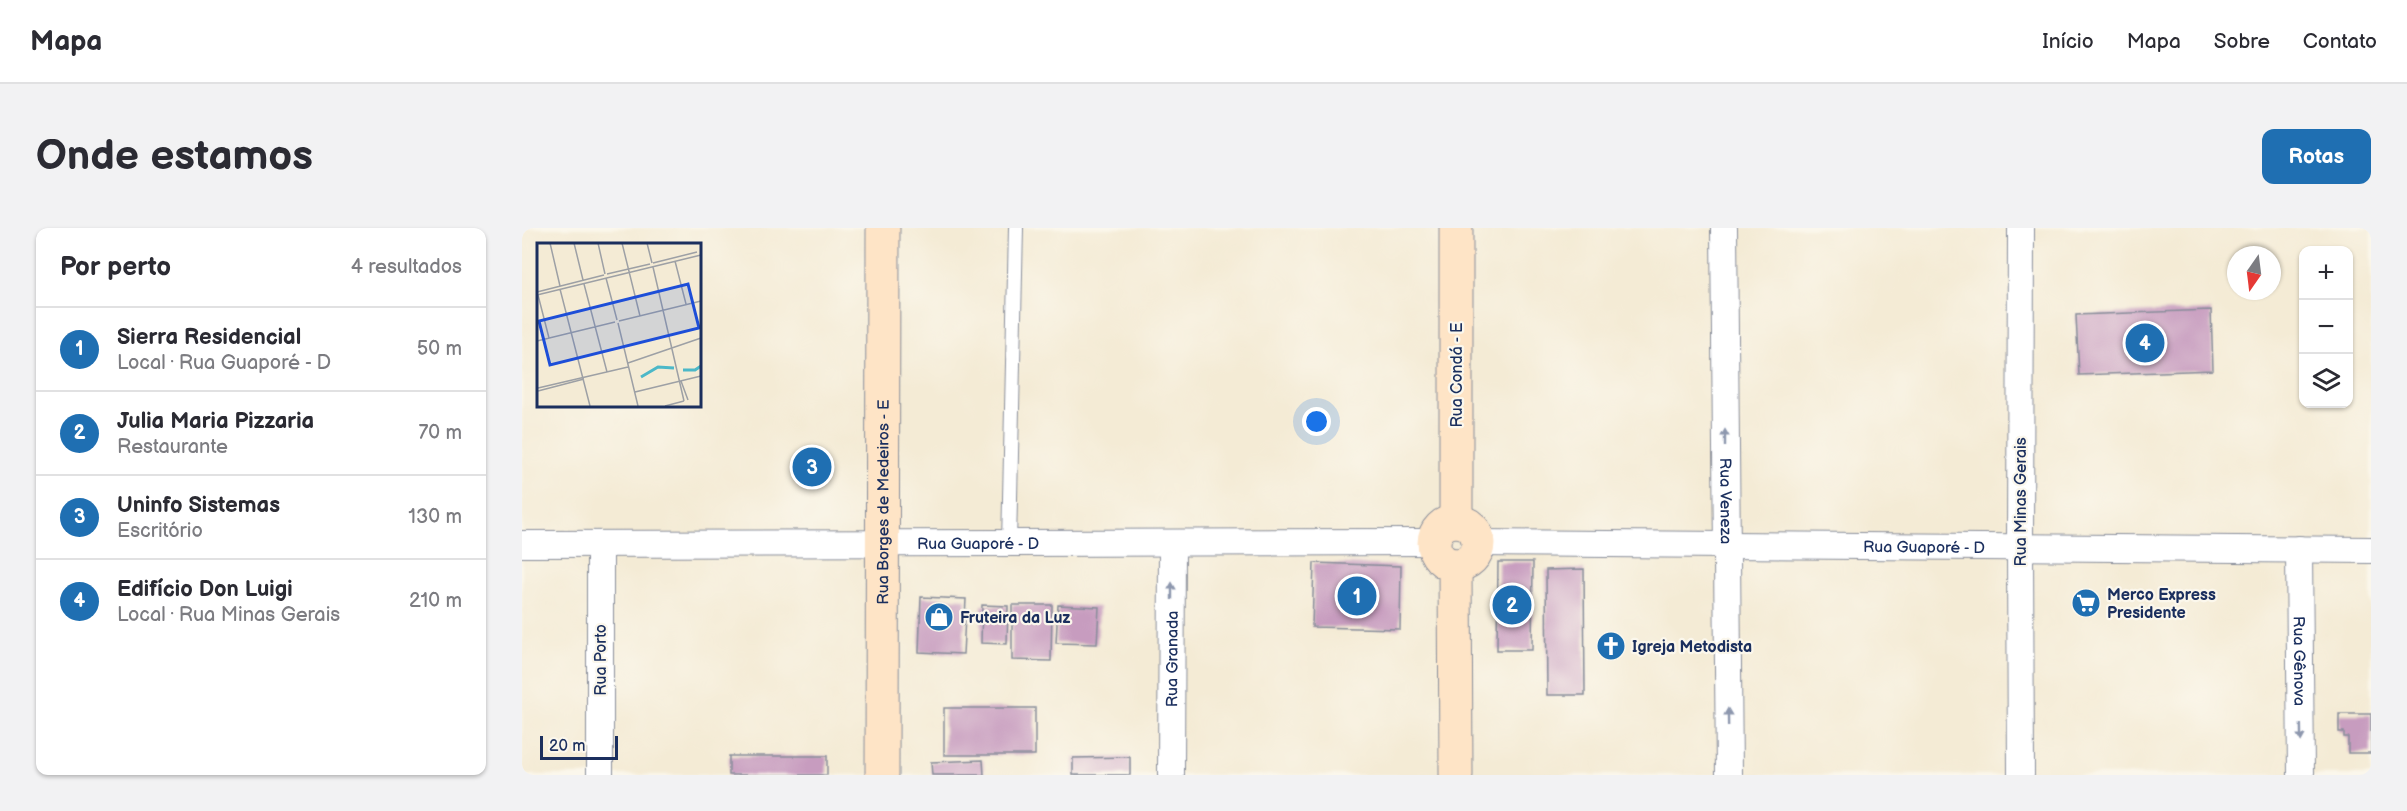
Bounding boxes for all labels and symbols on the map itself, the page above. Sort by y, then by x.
inset map [537,243,700,406]
north arrow [2227,246,2281,300]
pin: 4 [2126,320,2164,366]
street label: Rua Condá - E [1448,322,1467,428]
street label: Rua Borges de Medeiros - E [874,399,894,605]
your location [1302,407,1331,436]
one-way arrow [1720,428,1730,447]
street label: Rua Minas Gerais [2012,437,2031,567]
pin: 3 [792,444,832,490]
street label: Rua Veneza [1715,458,1735,544]
street label: Rua Guaporé - D [917,535,1039,554]
street label: Rua Guaporé - D [1863,538,1985,558]
pin: 1 [1338,574,1376,619]
one-way arrow [1167,581,1177,600]
pin: 2 [1492,582,1532,628]
place label: Merco Express Presidente [2107,586,2216,623]
supermarket icon: Merco Express Presidente [2070,587,2102,619]
shop icon: Fruteira da Luz [923,601,955,633]
place label: Fruteira da Luz [960,609,1070,628]
street label: Rua Granada [1163,611,1183,707]
street label: Rua Gênova [2289,616,2308,706]
street label: Rua Porto [592,624,611,696]
church icon: Igreja Metodista [1595,630,1627,662]
place label: Igreja Metodista [1632,638,1752,657]
one-way arrow [1723,707,1733,726]
one-way arrow [2296,724,2306,743]
scale bar [540,733,618,760]

